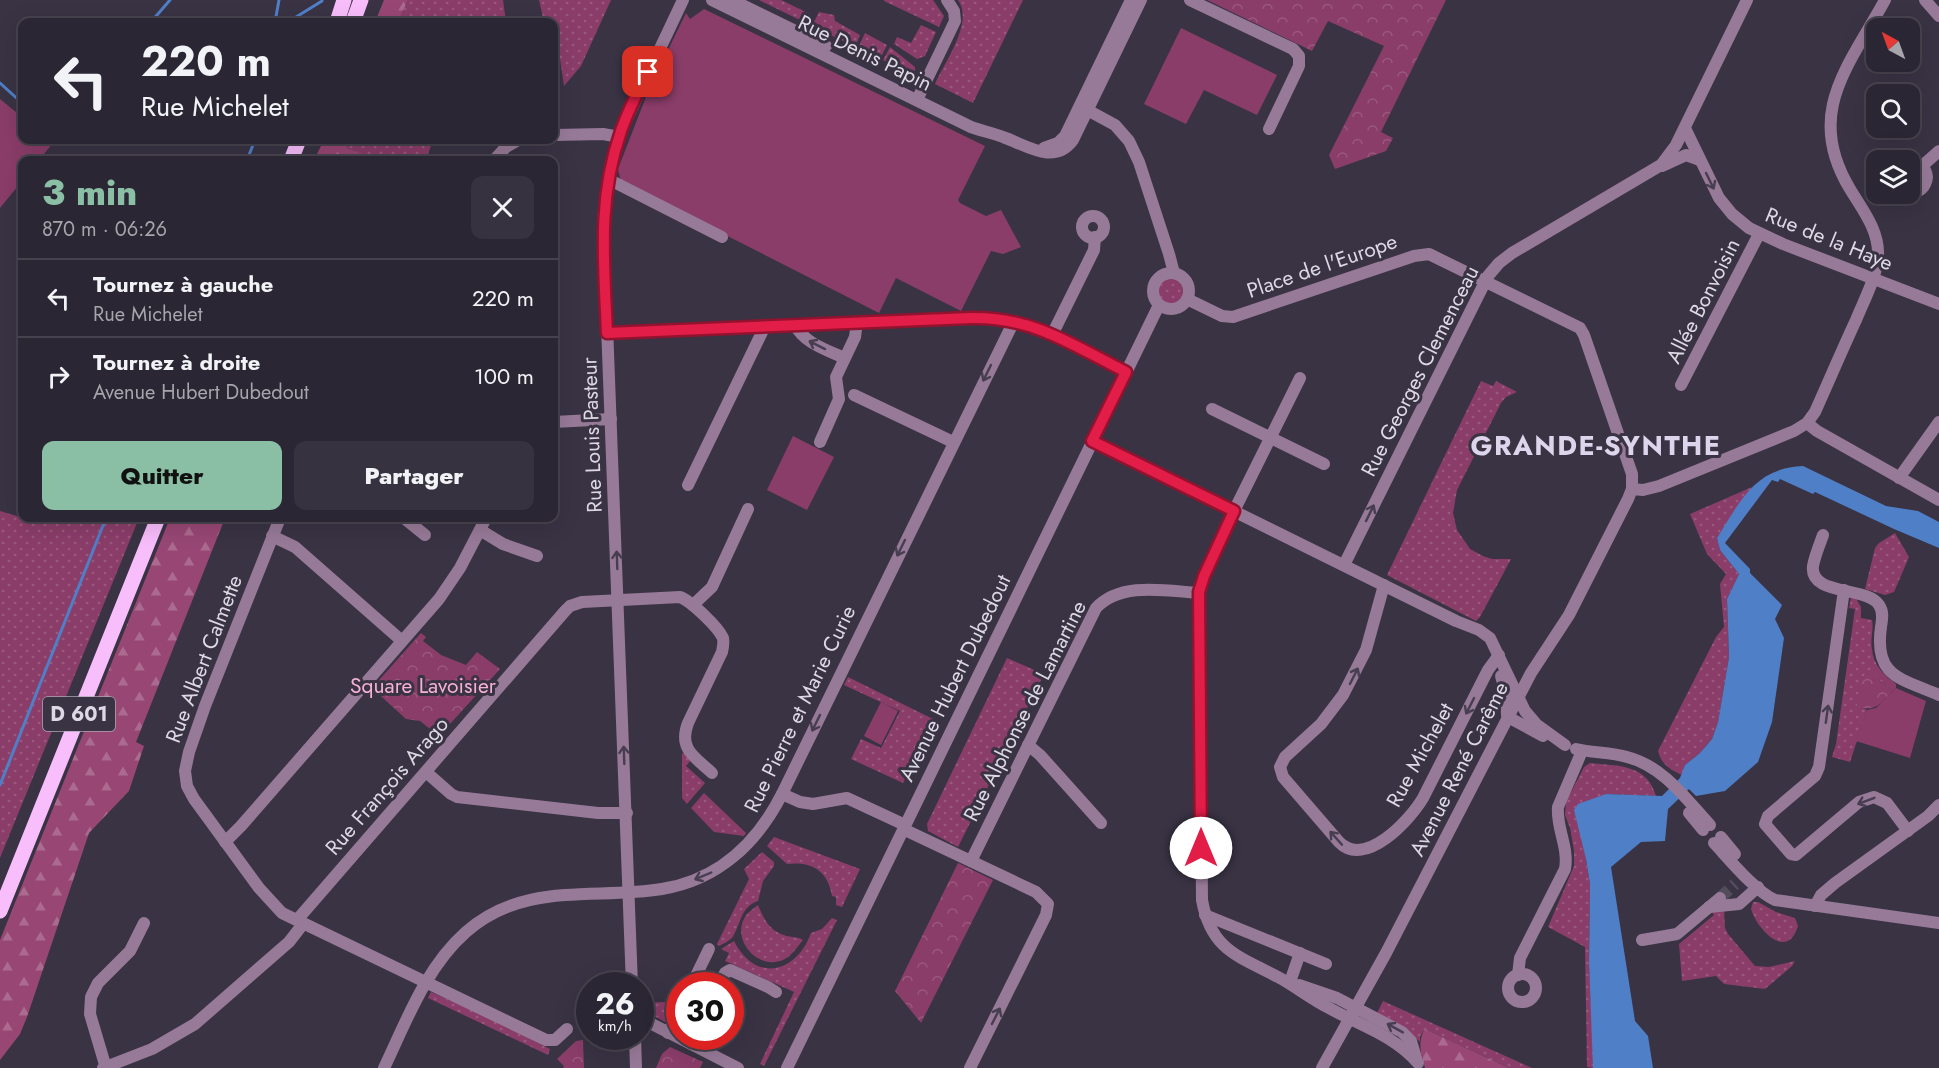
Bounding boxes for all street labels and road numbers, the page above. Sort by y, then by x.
street label: Rue Denis Papin [793,8,937,98]
street label: Rue de la Haye [1761,200,1897,278]
street label: Place de l'Europe [1243,226,1401,306]
street label: Allée Bonvoisin [1659,233,1747,369]
street label: Rue Georges Clemenceau [1354,260,1486,482]
street label: Rue Louis Pasteur [574,356,610,513]
street label: Avenue Hubert Dubedout [892,570,1018,786]
street label: Rue Albert Calmette [158,571,250,747]
street label: Rue Alphonse de Lamartine [956,595,1094,827]
street label: Rue Pierre et Marie Curie [737,600,863,818]
street label: Avenue René Carême [1402,677,1516,861]
road number: D 601 [43,697,115,731]
street label: Rue Michelet [1379,697,1461,813]
street label: Rue François Arago [318,710,456,862]

